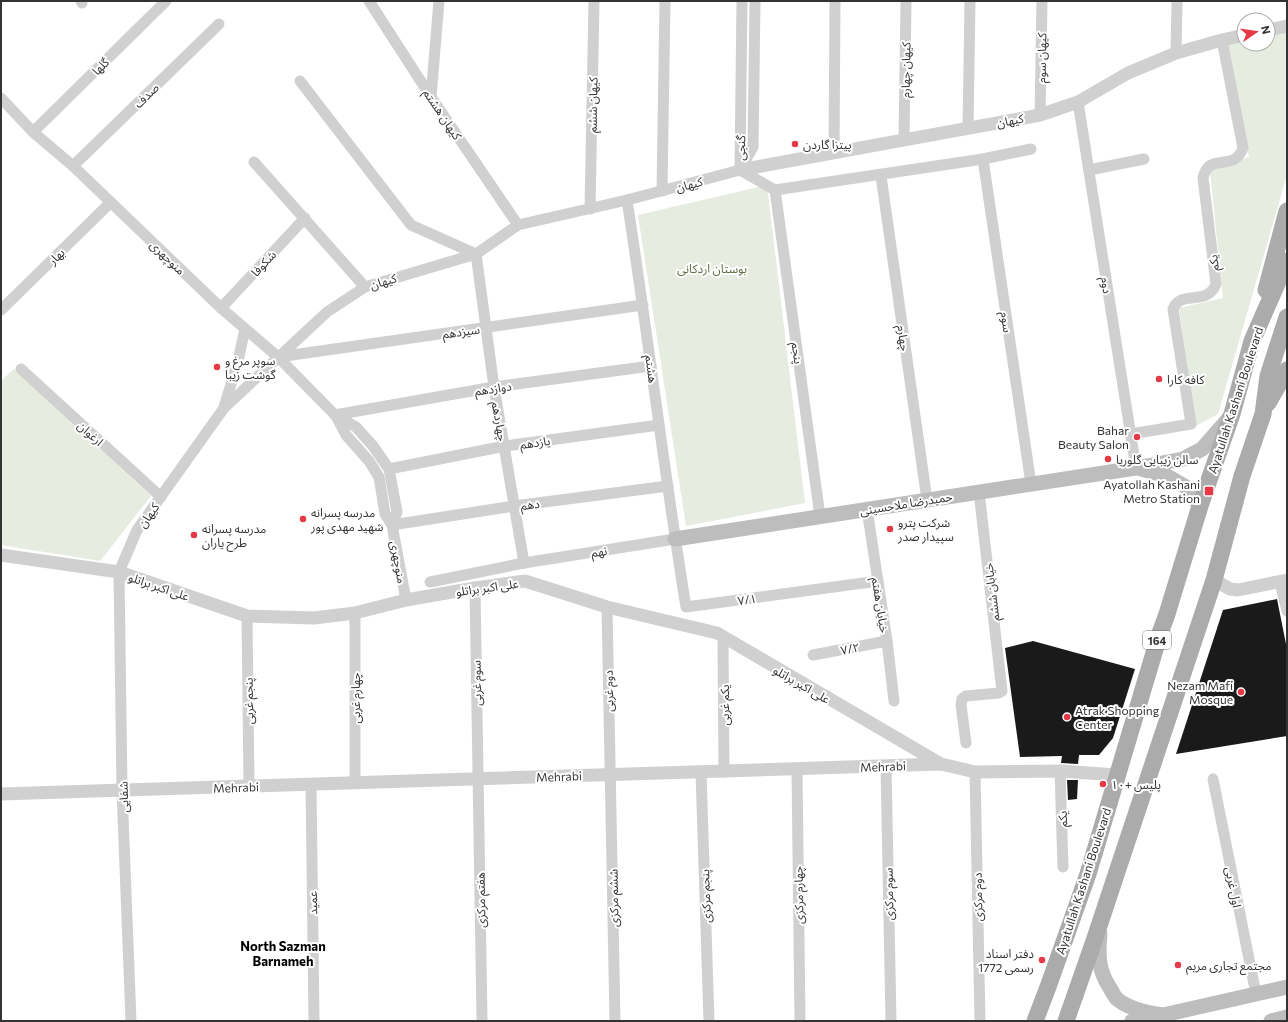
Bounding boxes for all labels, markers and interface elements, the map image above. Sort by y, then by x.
north arrow [1236,12,1276,52]
text: N [1259,24,1273,35]
street label: کیهان سوم [1034,32,1051,83]
street label: کیهان چهارم [898,41,916,98]
street label: گلها [89,54,113,78]
street label: کیهان ششم [585,76,603,133]
street label: صدف [131,80,161,110]
street label: کیهان هشتم [419,86,466,144]
street label: کیهان [995,110,1026,131]
street label: گنجی [733,134,748,161]
place label: پیتزا گاردن [803,137,852,153]
marker: پیتزا گاردن [790,139,800,149]
street label: کیهان [674,173,705,195]
street label: منوچهری [146,237,188,278]
street label: بهار [44,245,68,268]
street label: شکوفا [248,247,279,279]
street label: یکم [1205,254,1224,272]
park label: بوستان اردکانی [677,261,747,276]
street label: کیهان [368,270,399,293]
street label: دوم [1096,276,1115,295]
street label: سوم [996,311,1015,334]
street label: سیزدهم [441,321,481,344]
street label: چهارم [892,324,913,352]
street label: Ayatullah Kashani Boulevard [1205,325,1265,475]
street label: پنجم [787,341,806,365]
place label: سوپر مرغ و گوشت زیبا [225,353,277,382]
street label: هشتم [640,354,661,384]
marker: سوپر مرغ و گوشت زیبا [212,362,222,372]
place label: کافه کارا [1167,372,1205,387]
marker: کافه کارا [1154,374,1164,384]
street label: دوازدهم [473,378,513,401]
street label: چهاردهم [487,400,510,442]
street label: ارغوان [75,418,107,449]
place label: Bahar Beauty Salon [1058,423,1129,451]
marker: Bahar Beauty Salon [1132,432,1142,442]
street label: یازدهم [519,433,552,454]
place label: سالن زیبایی گلوريا [1116,452,1198,467]
marker: سالن زیبایی گلوريا [1103,454,1113,464]
place label: Ayatollah Kashani Metro Station [1103,477,1200,505]
marker: Ayatollah Kashani Metro Station [1203,485,1215,497]
street label: حمیدرضا ملاحسینی [859,489,954,518]
street label: دهم [519,496,541,515]
street label: کیهان [134,499,163,531]
place label: مدرسه پسرانه شهید مهدی پور [310,505,384,535]
marker: مدرسه پسرانه شهید مهدی پور [298,514,308,524]
place label: شرکت پترو سپیدار صدر [897,515,954,545]
place label: مدرسه پسرانه طرح یاران [202,521,266,552]
marker: شرکت پترو سپیدار صدر [885,524,895,534]
marker: مدرسه پسرانه طرح یاران [189,530,199,540]
street label: منوچهری [386,540,410,585]
street label: نهم [590,543,608,562]
street label: خیابان ششم [980,562,1004,622]
street label: علی اکبر براتلو [127,569,191,604]
street label: علی اکبر براتلو [455,576,519,599]
street label: خیابان هفتم [867,576,892,634]
street label: ۷/۱ [737,591,757,607]
road number: 164 [1143,631,1171,649]
street label: ۷/۲ [839,639,861,657]
street label: سوم غربی [469,660,486,706]
street label: علی اکبر براتلو [771,662,833,707]
street label: دوم غربی [601,670,618,712]
street label: چهارم غربی [348,672,365,724]
street label: پنجم غربی [241,677,258,725]
place label: Nezam Mafi Mosque [1167,678,1233,706]
street label: یکم غربی [717,684,734,726]
marker: Nezam Mafi Mosque [1236,687,1246,697]
place label: Atrak Shopping Center [1075,703,1160,731]
marker: Atrak Shopping Center [1062,712,1072,722]
street label: Mehrabi [860,758,906,774]
street label: Mehrabi [536,768,582,784]
place label: پلیس +۱۰ [1111,777,1161,793]
street label: Mehrabi [213,779,259,795]
marker: پلیس +۱۰ [1098,779,1108,789]
street label: شفایی [115,781,132,813]
street label: Ayatullah Kashani Boulevard [1053,806,1113,956]
street label: یکم [1055,810,1072,827]
street label: اول غربی [1222,865,1245,909]
street label: چهارم مرکزی [790,866,809,924]
street label: سوم مرکزی [881,868,898,920]
street label: ششم مرکزی [605,869,624,927]
street label: پنجم مرکزی [697,869,716,923]
street label: هفتم مرکزی [473,872,490,928]
street label: دوم مرکزی [970,872,987,921]
street label: عمید [305,891,320,915]
district label: North Sazman Barnameh [240,938,326,969]
place label: دفتر اسناد رسمی 1772 [978,946,1034,975]
marker: دفتر اسناد رسمی 1772 [1037,955,1047,965]
place label: مجتمع تجاری مریم [1186,958,1272,975]
marker: مجتمع تجاری مریم [1173,960,1183,970]

